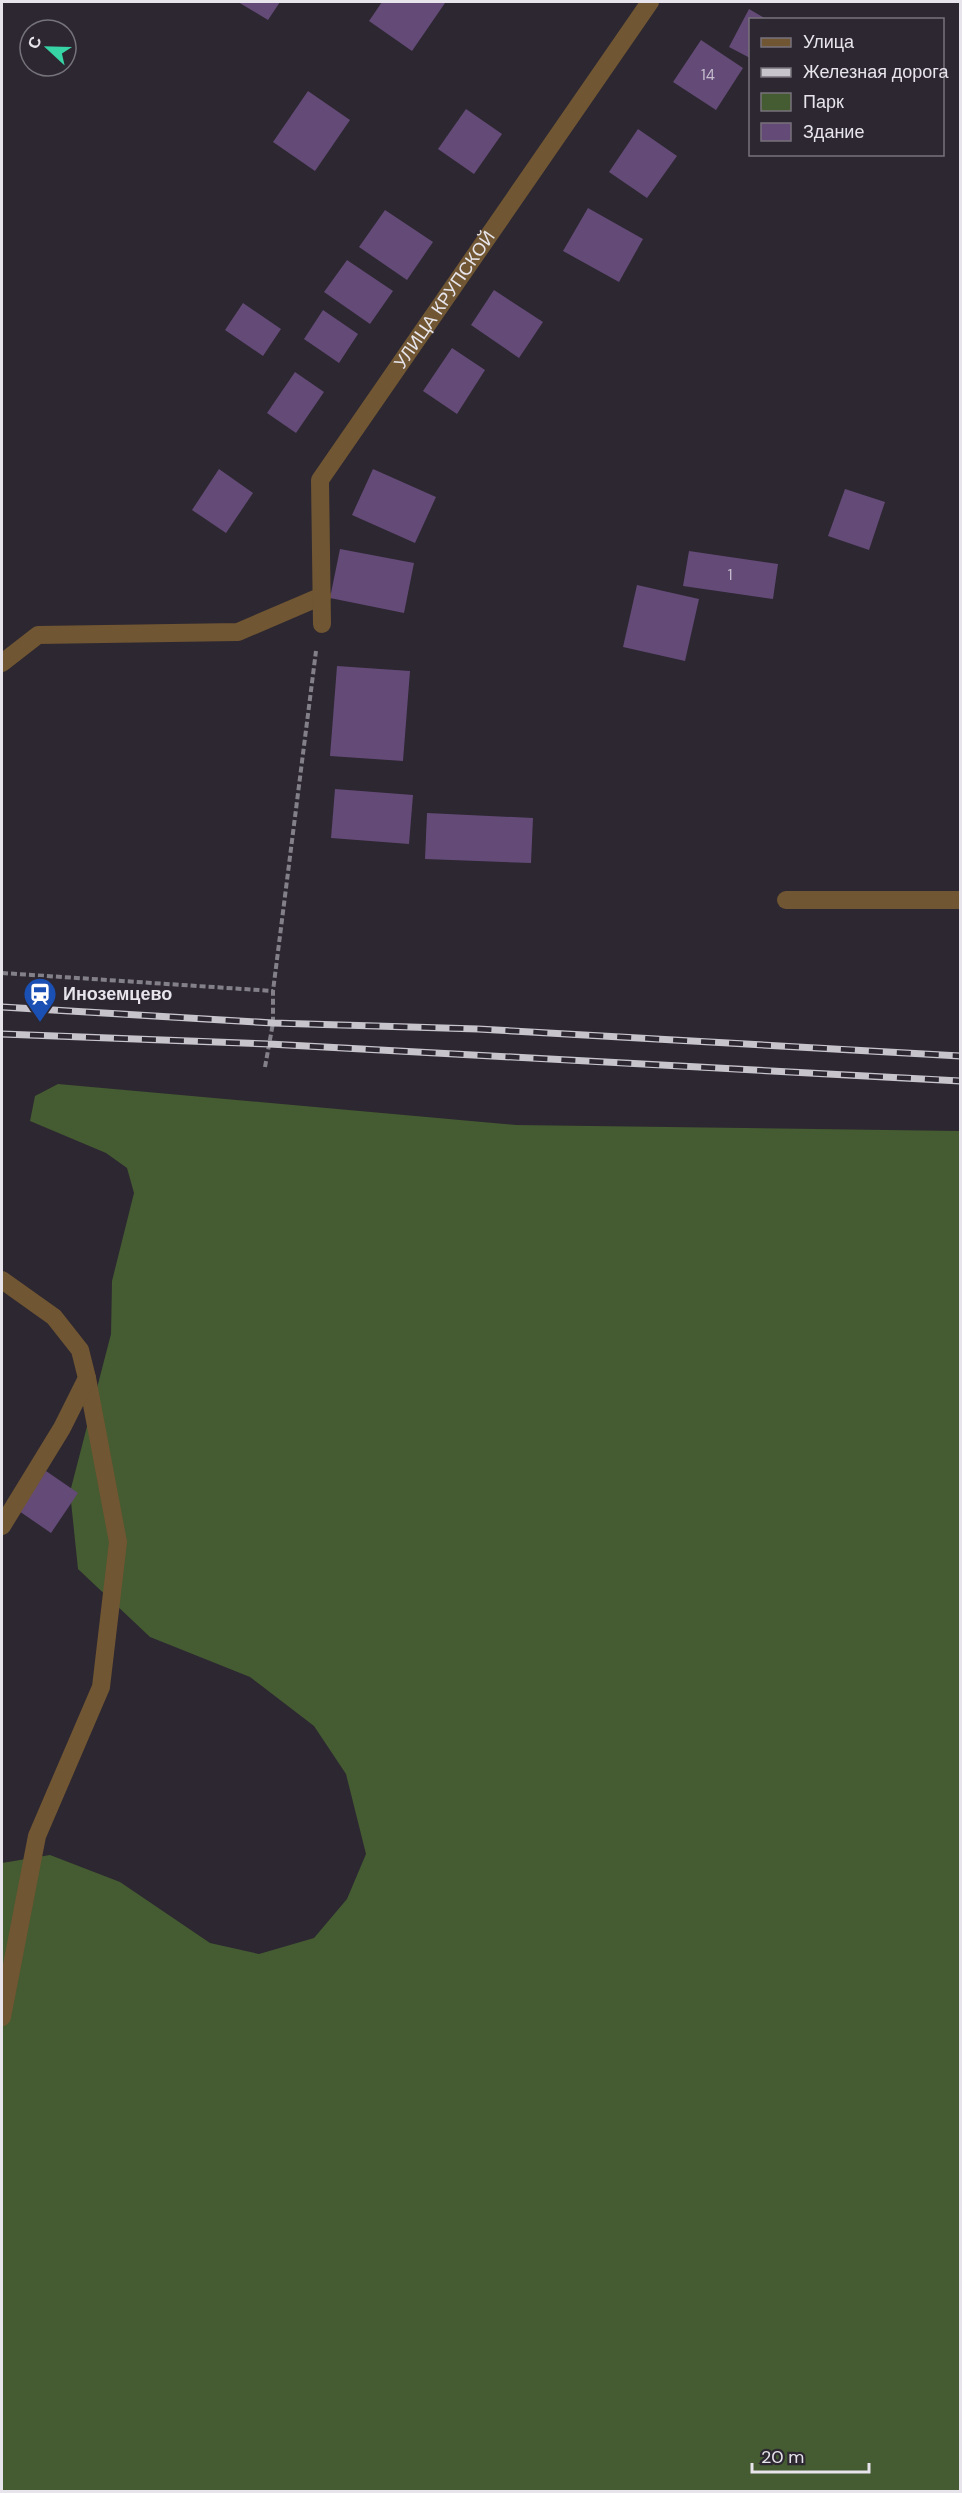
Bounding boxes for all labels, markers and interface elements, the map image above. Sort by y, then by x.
north arrow [18,18,78,78]
legend [749,18,944,156]
text: Улица [803,30,855,54]
text: С [23,33,47,52]
text: Железная дорога [803,60,949,84]
house number: 14 [701,65,715,85]
text: Парк [803,90,844,114]
text: Здание [803,120,864,144]
street label: УЛИЦА КРУПСКОЙ [388,226,500,373]
house number: 1 [728,565,732,585]
station icon: Иноземцево [22,976,58,1023]
place label: Иноземцево [63,982,172,1006]
scale bar [752,2436,869,2474]
text: 20 m [761,2445,804,2469]

